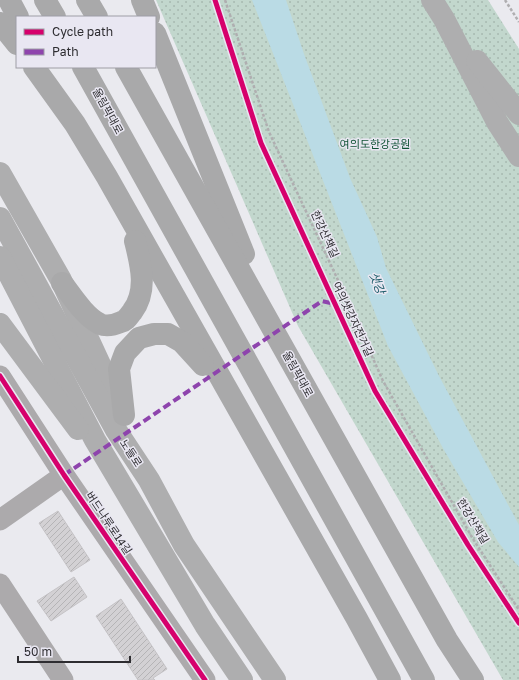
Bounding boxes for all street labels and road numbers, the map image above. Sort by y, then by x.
street label: 올림픽대로 [90,85,126,136]
street label: 한강산책길 [309,208,342,259]
street label: 여의샛강자전거길 [330,279,376,358]
street label: 올림픽대로 [280,348,316,399]
street label: 노들로 [118,436,145,469]
street label: 버드나루로14길 [84,489,135,557]
street label: 한강산책길 [455,496,492,546]

